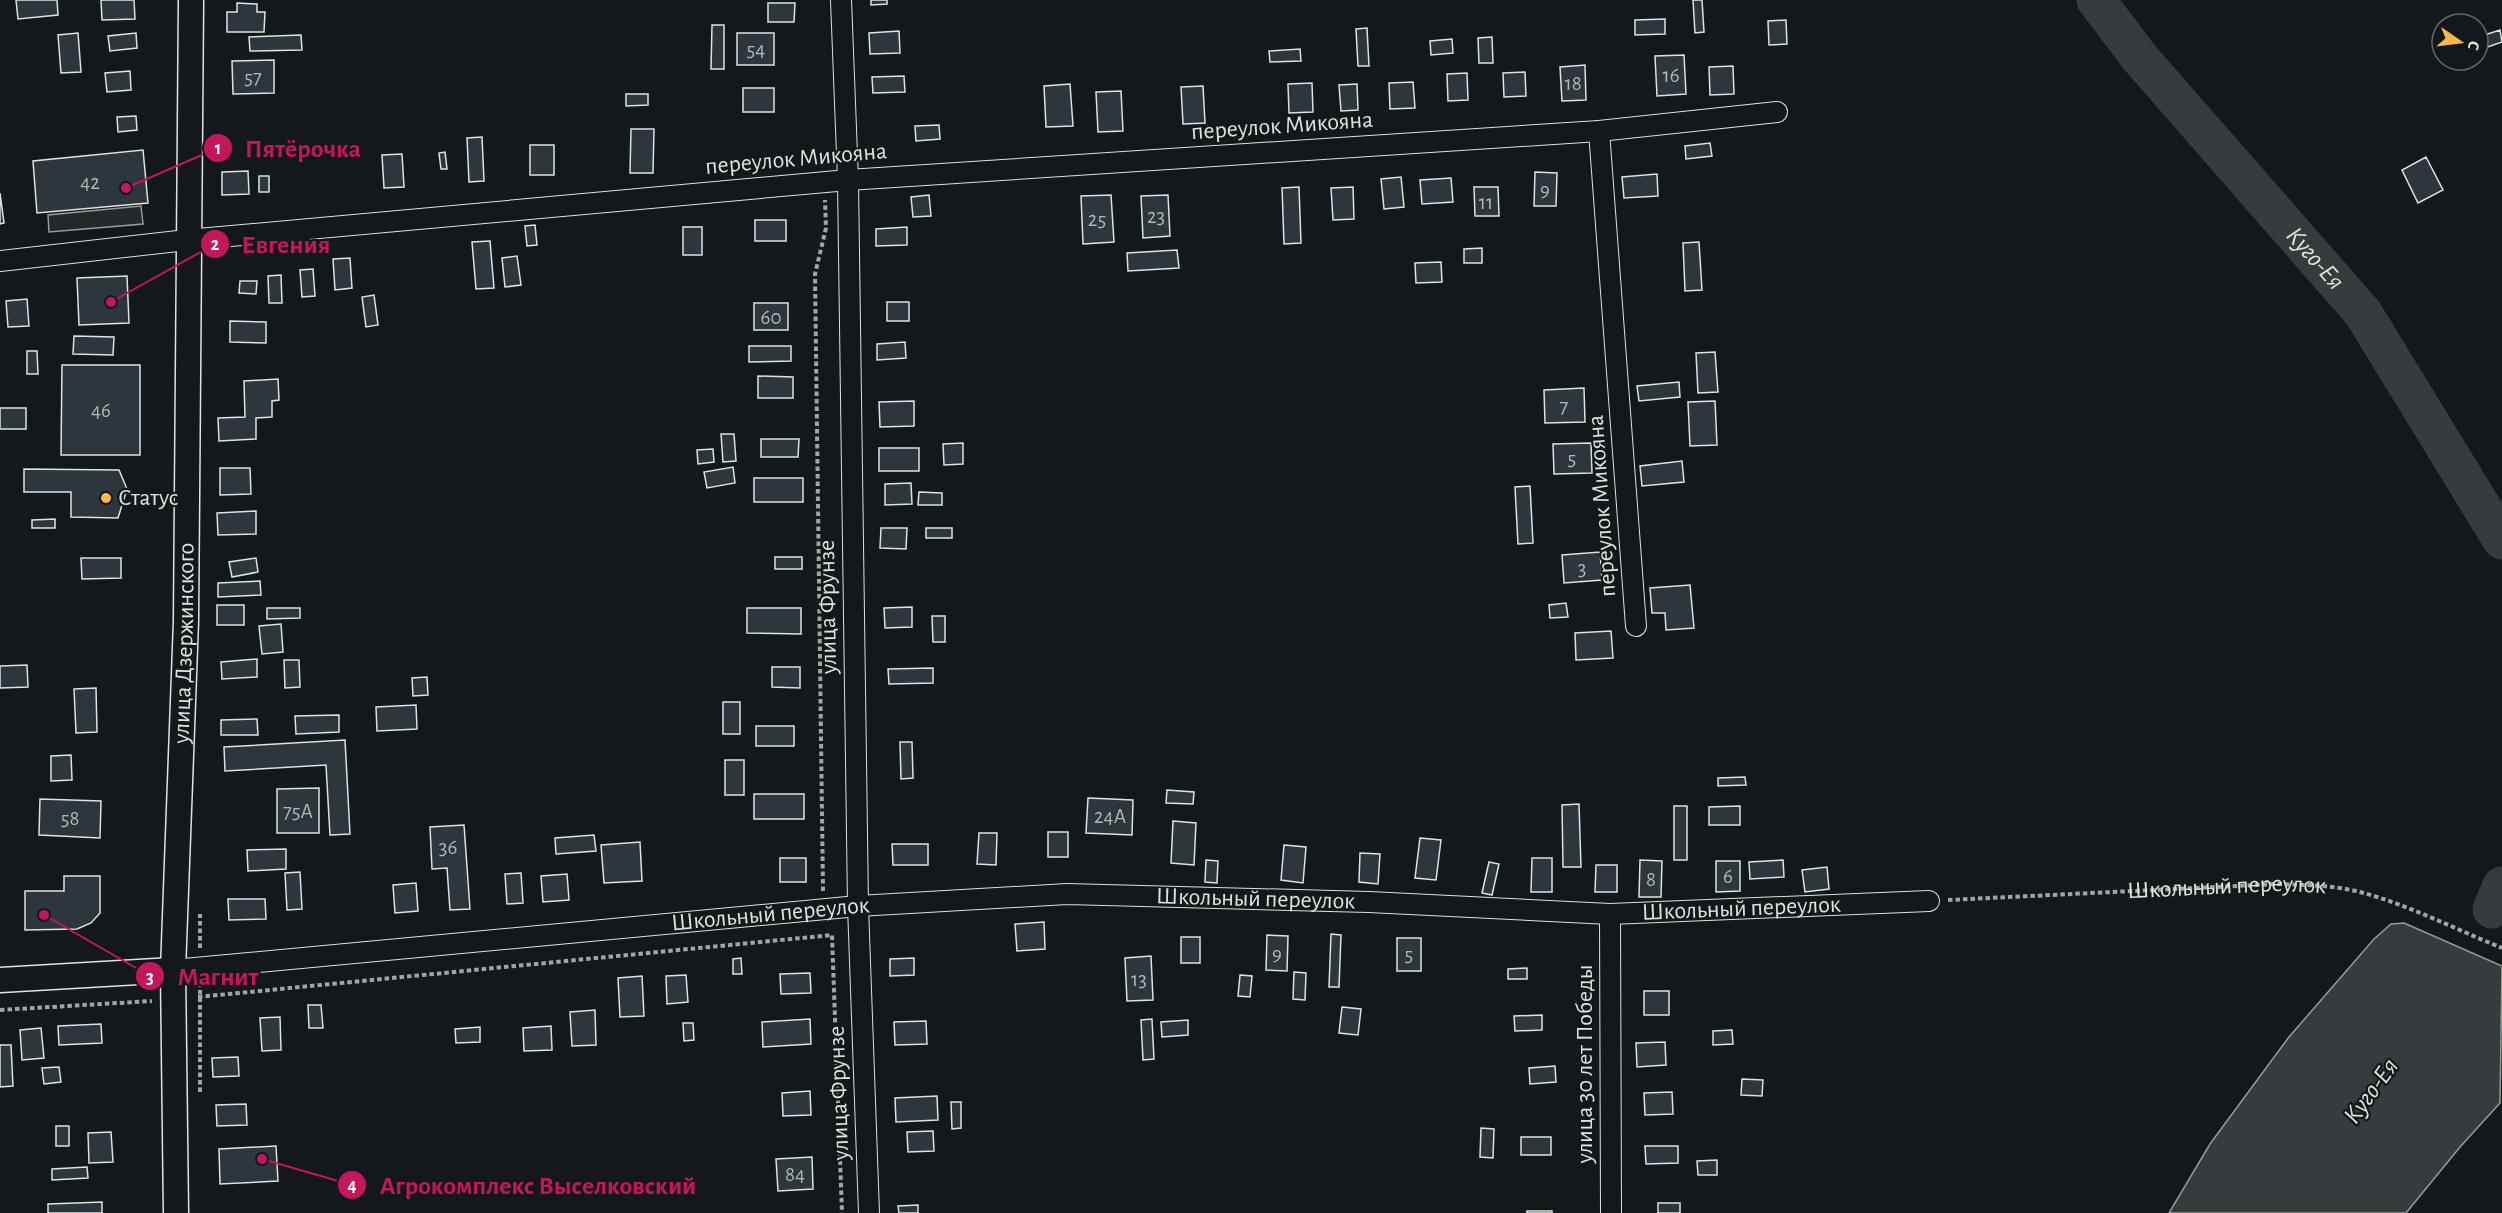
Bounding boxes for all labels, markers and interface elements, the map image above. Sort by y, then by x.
north arrow [2430,12,2490,72]
house number: 54 [747,39,765,60]
text: С [2465,39,2482,52]
house number: 16 [1662,65,1680,86]
house number: 57 [244,67,262,88]
house number: 18 [1564,73,1582,94]
street label: переулок Микояна [1190,108,1374,144]
callout: Пятёрочка [203,126,373,170]
text: Пятёрочка [245,136,361,162]
street label: переулок Микояна [704,139,888,179]
text: 1 [215,140,221,158]
house number: 42 [80,172,100,193]
house number: 9 [1540,179,1550,200]
house number: 11 [1479,192,1493,213]
house number: 23 [1147,206,1165,227]
house number: 25 [1088,209,1106,230]
callout: Евгения [200,222,343,266]
water label: Куго-Ея [2281,222,2349,295]
text: Евгения [242,232,330,258]
text: 2 [211,236,220,254]
house number: 60 [761,307,781,328]
house number: 7 [1560,396,1569,417]
house number: 46 [91,400,111,421]
street label: переулок Микояна [1584,414,1620,598]
house number: 5 [1568,448,1576,469]
place label: Статус [118,486,179,510]
marker: Статус [99,491,113,505]
street label: улица Фрунзе [815,540,841,675]
street label: улица Дзержинского [169,543,199,745]
house number: 3 [1578,558,1586,579]
house number: 75А [283,801,313,822]
house number: 24А [1094,806,1126,827]
house number: 58 [61,808,79,829]
house number: 36 [439,837,457,858]
house number: 6 [1723,866,1733,887]
house number: 8 [1646,869,1656,890]
street label: Школьный переулок [2127,872,2327,903]
street label: Школьный переулок [1156,884,1355,914]
street label: Школьный переулок [670,893,870,935]
street label: Школьный переулок [1641,893,1841,925]
house number: 9 [1272,943,1282,964]
house number: 5 [1405,944,1413,965]
callout: Магнит [135,954,270,998]
text: Магнит [177,964,259,990]
street label: улица 30 лет Победы [1573,964,1597,1165]
text: 3 [146,969,154,987]
house number: 13 [1131,969,1147,990]
street label: улица Фрунзе [825,1025,853,1162]
water label: Куго-Ея [2339,1054,2403,1128]
callout: Агрокомплекс Выселковский [337,1163,708,1207]
house number: 84 [785,1164,805,1185]
text: Агрокомплекс Выселковский [380,1173,696,1199]
text: 4 [347,1177,357,1195]

